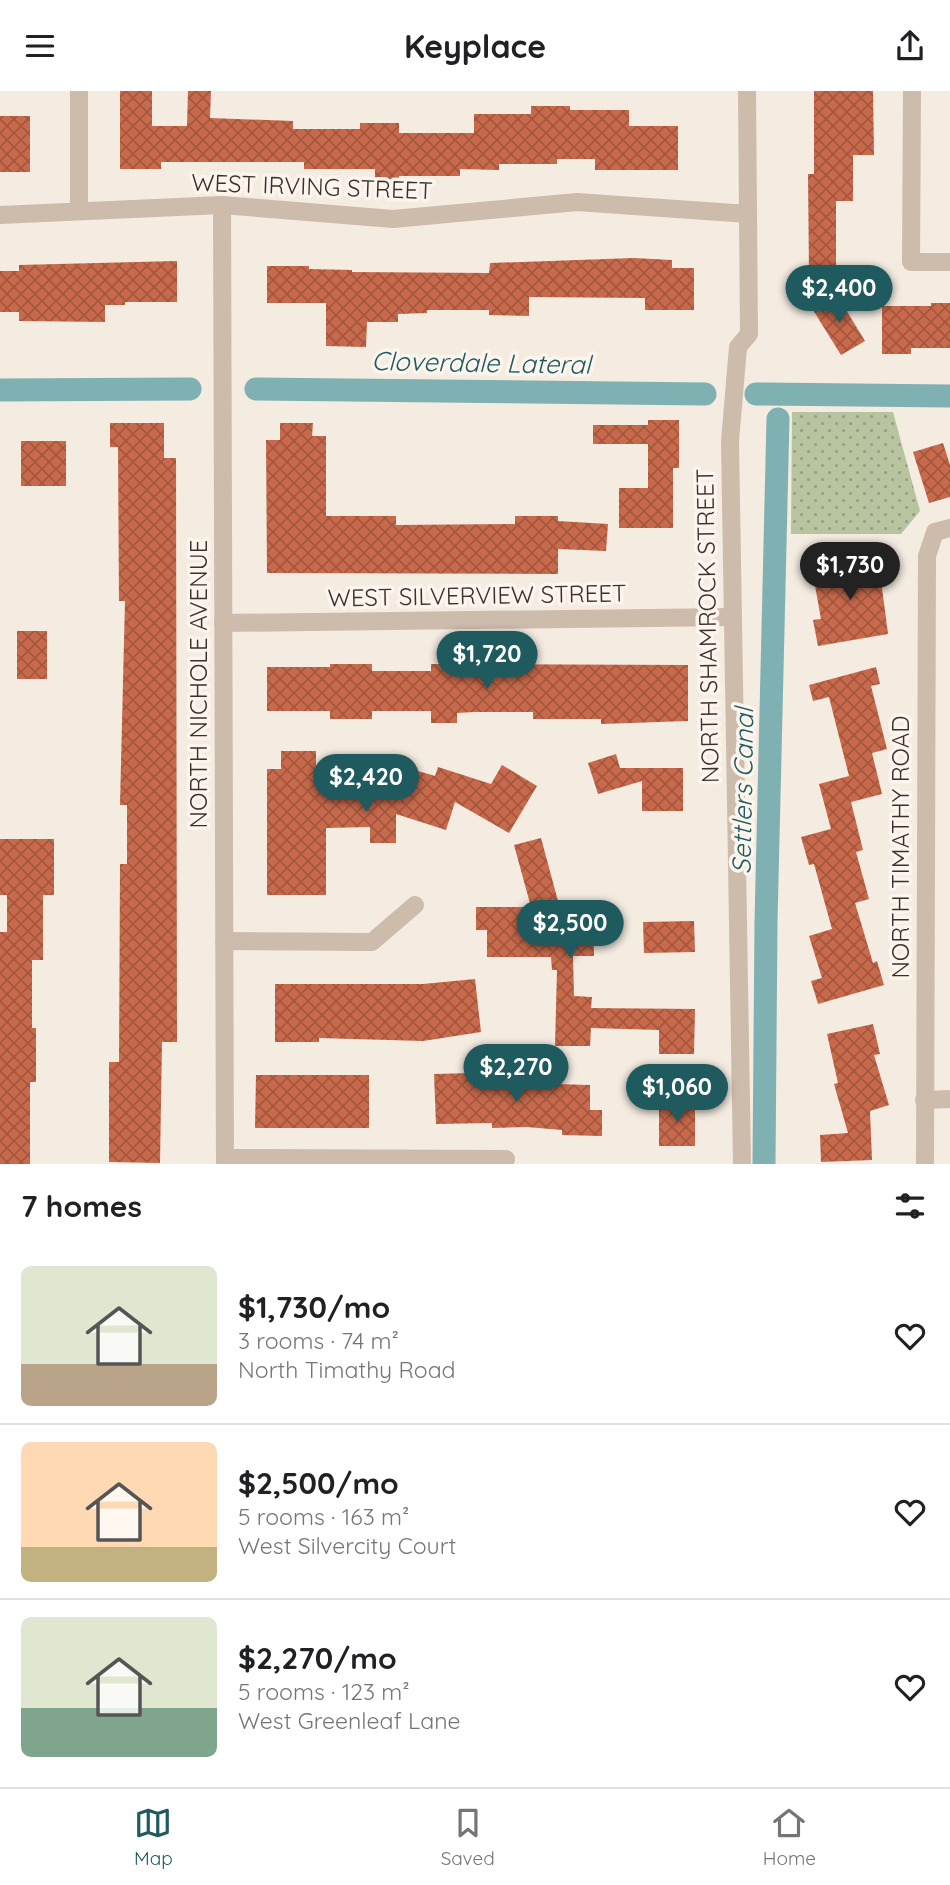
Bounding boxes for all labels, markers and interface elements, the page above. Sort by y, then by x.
text: Keyplace [404,26,546,66]
icon: menu [21,27,59,65]
icon: share [891,27,929,65]
street label: WEST IRVING STREET [191,167,433,205]
pin: $2,400 [782,265,896,325]
text: $2,400 [802,273,876,302]
water label: Cloverdale Lateral [371,344,594,381]
street label: NORTH SHAMROCK STREET [689,469,725,784]
street label: NORTH NICHOLE AVENUE [183,540,213,828]
pin: $1,730 [793,543,907,602]
text: $1,730 [816,550,884,579]
street label: WEST SILVERVIEW STREET [327,577,627,613]
pin: $1,720 [430,631,544,691]
text: $1,720 [453,639,521,668]
water label: Settlers Canal [725,705,761,874]
street label: NORTH TIMATHY ROAD [885,715,915,979]
pin: $2,420 [309,755,423,814]
text: $2,420 [329,762,403,791]
pin: $2,500 [513,901,627,960]
text: $2,500 [533,908,607,937]
pin: $2,270 [459,1045,573,1104]
text: $2,270 [480,1052,552,1081]
pin: $1,060 [620,1065,734,1124]
text: $1,060 [642,1072,712,1101]
text: 7 homes [21,1187,142,1225]
icon: filters [891,1187,929,1225]
text: $1,730/mo [238,1288,390,1326]
icon: home [77,1294,161,1378]
icon: heart [891,1317,929,1355]
text: 3 rooms · 74 m² [238,1326,399,1355]
text: North Timathy Road [238,1355,456,1384]
text: $2,500/mo [238,1464,399,1502]
icon: home [77,1470,161,1554]
icon: heart [891,1493,929,1531]
text: 5 rooms · 163 m² [238,1502,409,1531]
text: West Silvercity Court [238,1531,456,1560]
text: $2,270/mo [238,1639,397,1677]
icon: home [77,1645,161,1729]
icon: heart [891,1668,929,1706]
text: 5 rooms · 123 m² [238,1677,410,1706]
text: West Greenleaf Lane [238,1706,460,1735]
tab: Map [134,1804,173,1870]
tab: Saved [441,1804,495,1870]
tab: Home [763,1804,816,1870]

